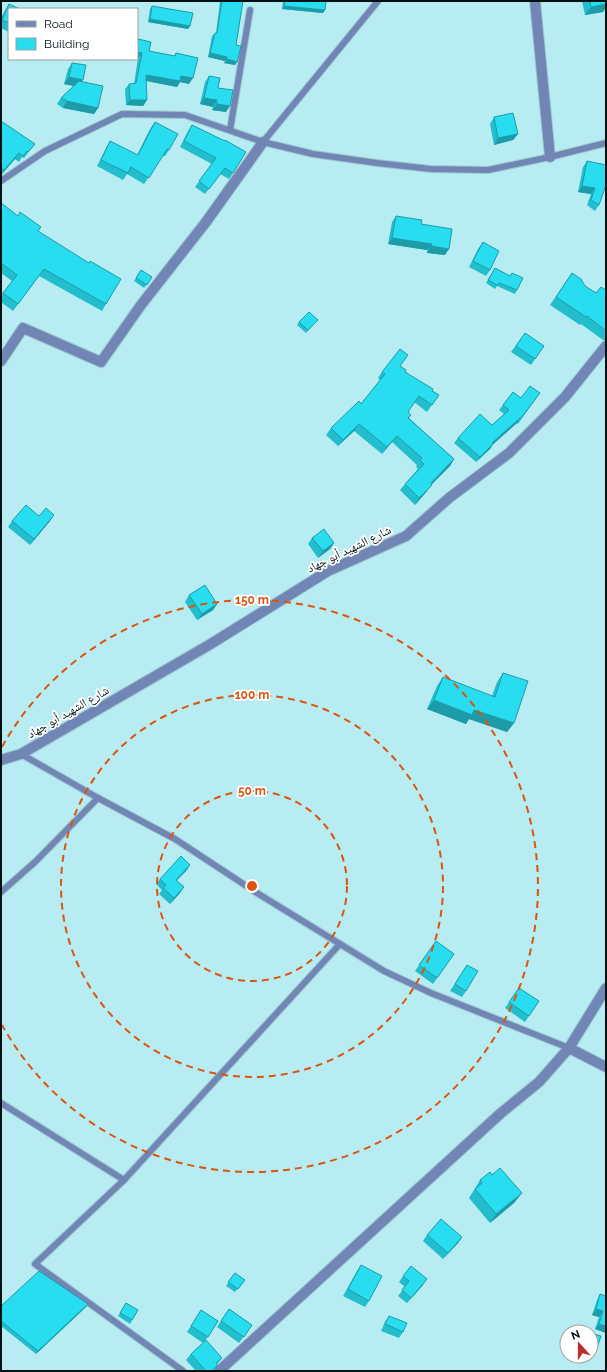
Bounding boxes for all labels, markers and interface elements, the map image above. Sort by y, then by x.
legend [8,8,138,60]
text: Road [44,17,73,31]
text: Building [44,37,90,51]
street label: شارع الشهيد أبو جهاد [305,523,394,576]
text: 150 m [235,593,269,607]
street label: شارع الشهيد أبو جهاد [25,683,112,742]
text: 100 m [235,688,269,702]
text: 50 m [238,784,266,798]
centre of rings [245,879,259,893]
north arrow [559,1324,599,1364]
text: N [569,1328,582,1343]

